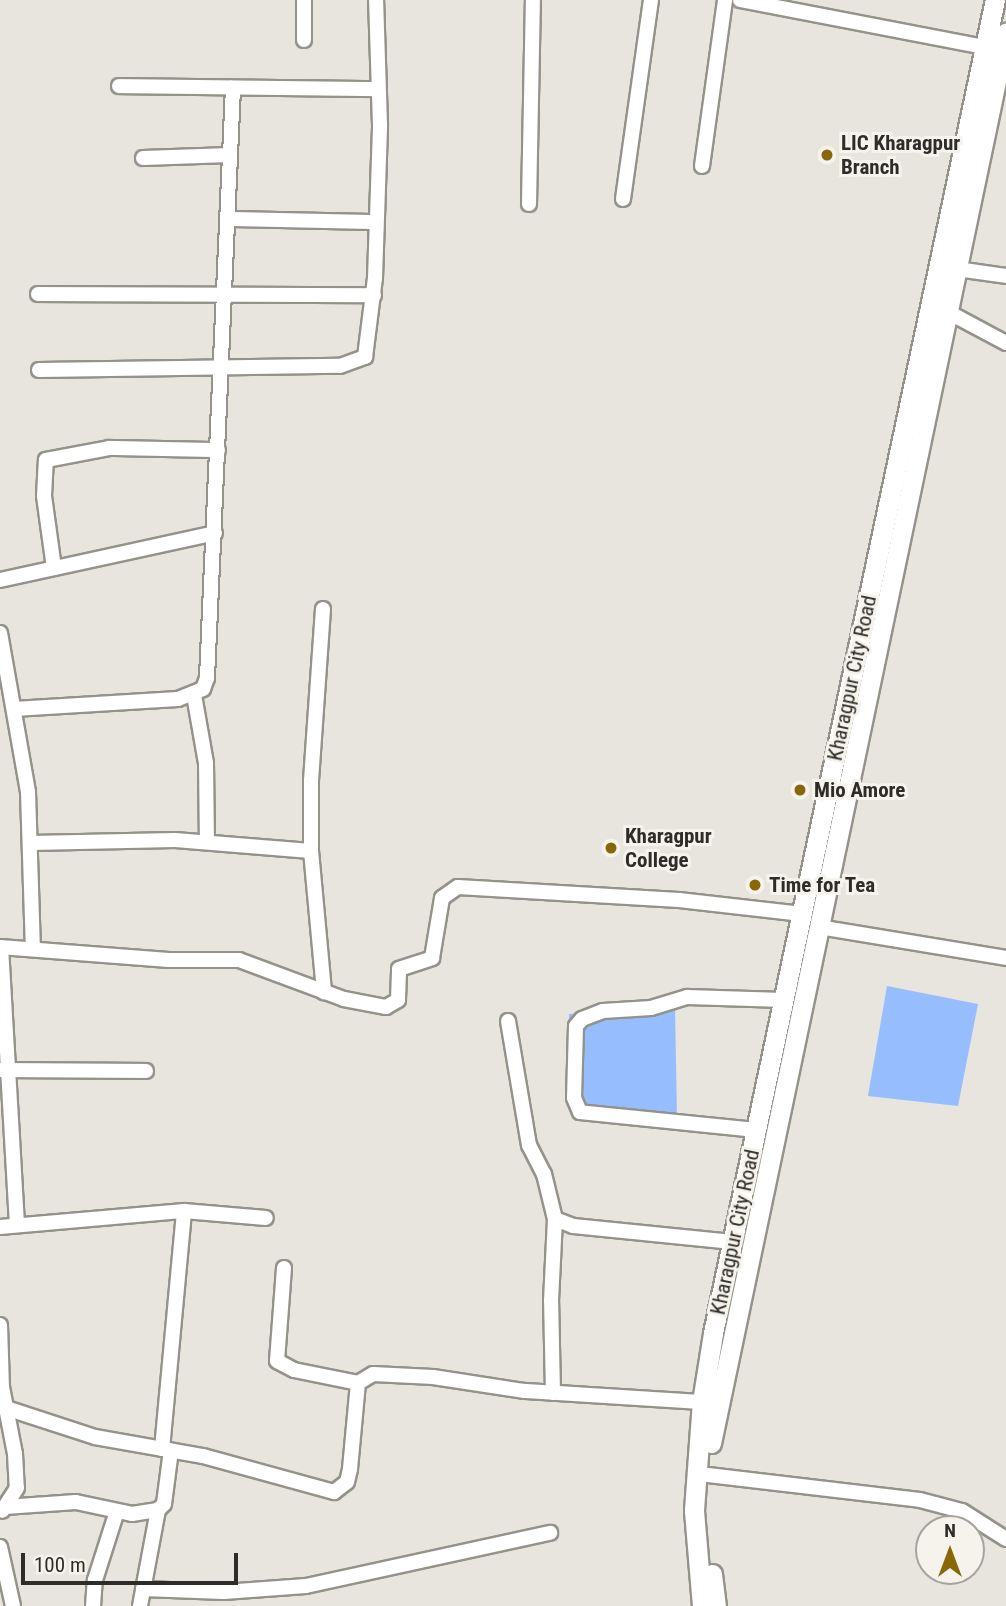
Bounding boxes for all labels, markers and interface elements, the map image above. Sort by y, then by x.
place label: LIC Kharagpur Branch [841,130,960,180]
marker: LIC Kharagpur Branch [819,147,835,163]
street label: Kharagpur City Road [822,593,882,763]
place label: Mio Amore [814,777,905,803]
marker: Mio Amore [792,782,808,798]
place label: Kharagpur College [625,823,712,873]
marker: Kharagpur College [603,840,619,856]
place label: Time for Tea [769,872,876,898]
marker: Time for Tea [747,877,763,893]
street label: Kharagpur City Road [705,1147,765,1317]
north arrow [915,1515,985,1585]
text: N [944,1519,956,1542]
scale bar [24,1540,242,1584]
text: 100 m [34,1553,86,1577]

